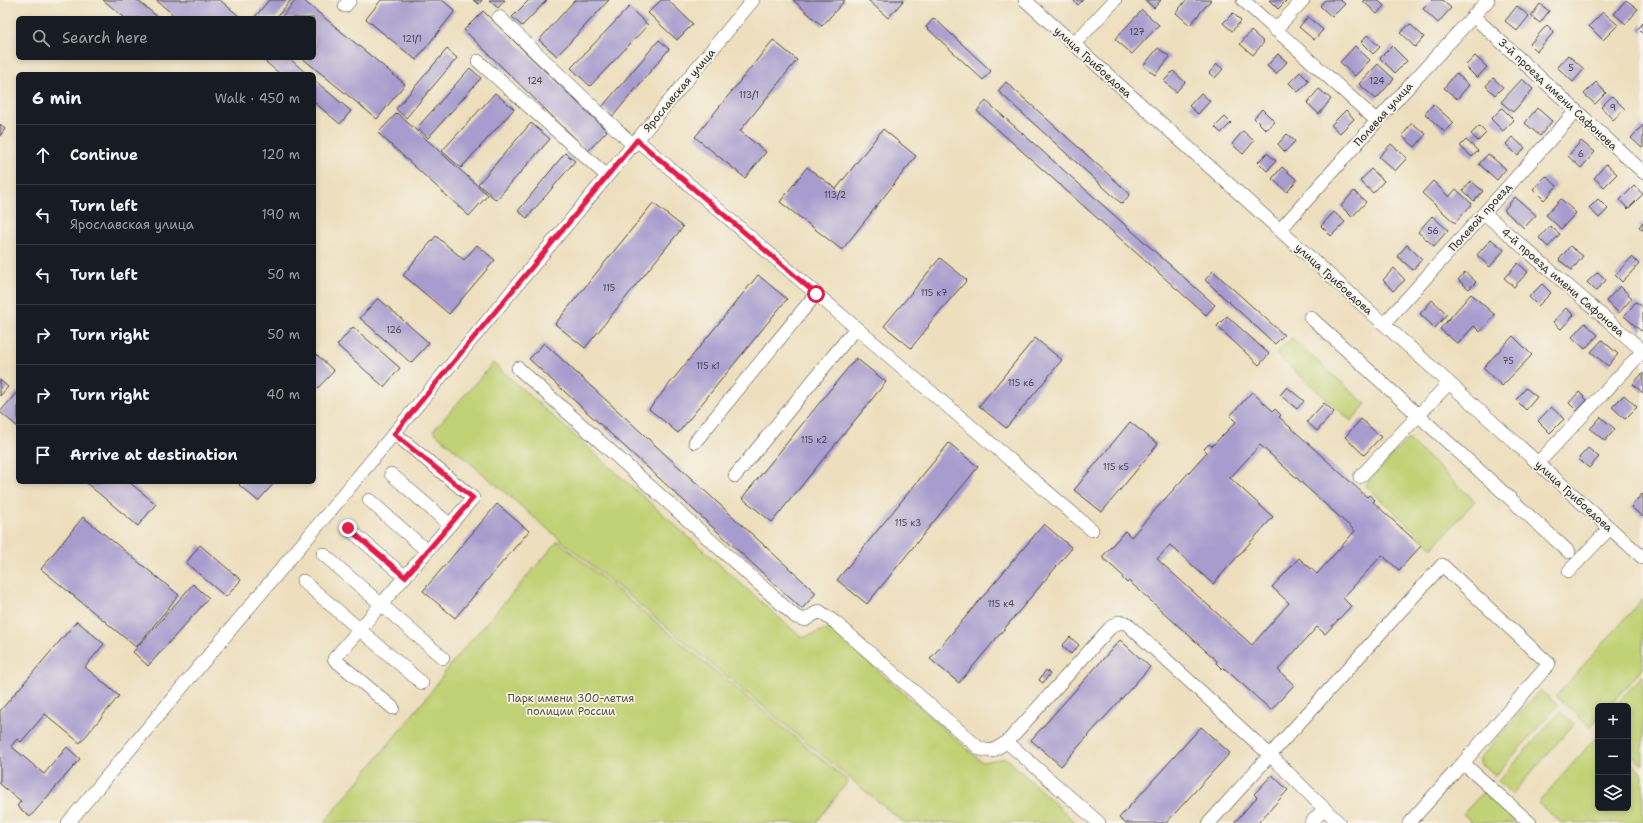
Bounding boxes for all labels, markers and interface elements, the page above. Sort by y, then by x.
search box [16,16,316,60]
street label: улица Грибоедова [1051,23,1135,101]
house number: 127 [1129,26,1145,38]
icon: search [30,27,52,49]
text: Search here [62,28,148,48]
house number: 121/1 [402,33,422,45]
street label: 3-й проезд имени Сафонова [1495,35,1621,154]
street label: Ярославская улица [640,45,719,135]
house number: 5 [1568,62,1574,74]
house number: 124 [527,75,543,87]
house number: 124 [1369,75,1385,87]
street label: Полевая улица [1350,79,1416,150]
text: 6 min [32,87,82,109]
house number: 113/1 [739,89,759,101]
text: Walk · 450 m [215,90,300,107]
house number: 9 [1610,102,1616,114]
icon: ahead [32,144,54,166]
text: Continue [70,145,138,165]
text: 120 m [262,146,300,163]
house number: 6 [1578,148,1584,160]
street label: Полевой проезд [1446,180,1515,255]
house number: 113/2 [824,189,846,201]
text: Turn left [70,196,138,216]
icon: left [32,204,54,226]
text: 190 m [261,206,300,223]
text: Ярославская улица [70,216,194,233]
house number: 56 [1427,225,1439,237]
street label: 4-й проезд имени Сафонова [1498,225,1627,340]
street label: улица Грибоедова [1292,240,1376,318]
icon: left [32,264,54,286]
text: Turn left [70,265,138,285]
text: 50 m [267,266,300,283]
house number: 115 [603,282,615,294]
route start [807,285,825,303]
house number: 115 к7 [921,287,947,299]
icon: right [32,324,54,346]
house number: 126 [386,324,402,336]
text: Turn right [70,325,150,345]
text: 50 m [267,326,300,343]
house number: 75 [1502,355,1514,367]
house number: 115 к1 [696,360,720,372]
house number: 115 к6 [1008,377,1034,389]
icon: right [32,384,54,406]
text: Turn right [70,385,150,405]
text: 40 m [266,386,300,403]
house number: 115 к2 [801,434,827,446]
icon: arrive [32,444,54,466]
text: Arrive at destination [70,445,238,465]
street label: улица Грибоедова [1532,457,1616,535]
house number: 115 к5 [1103,461,1129,473]
house number: 115 к3 [895,517,921,529]
route end [339,519,357,537]
house number: 115 к4 [988,598,1014,610]
park label: Парк имени 300-летия полиции России [508,691,634,719]
map controls [1595,703,1631,811]
button: + [1595,703,1631,739]
button: − [1595,739,1631,775]
button: layers [1595,775,1631,811]

